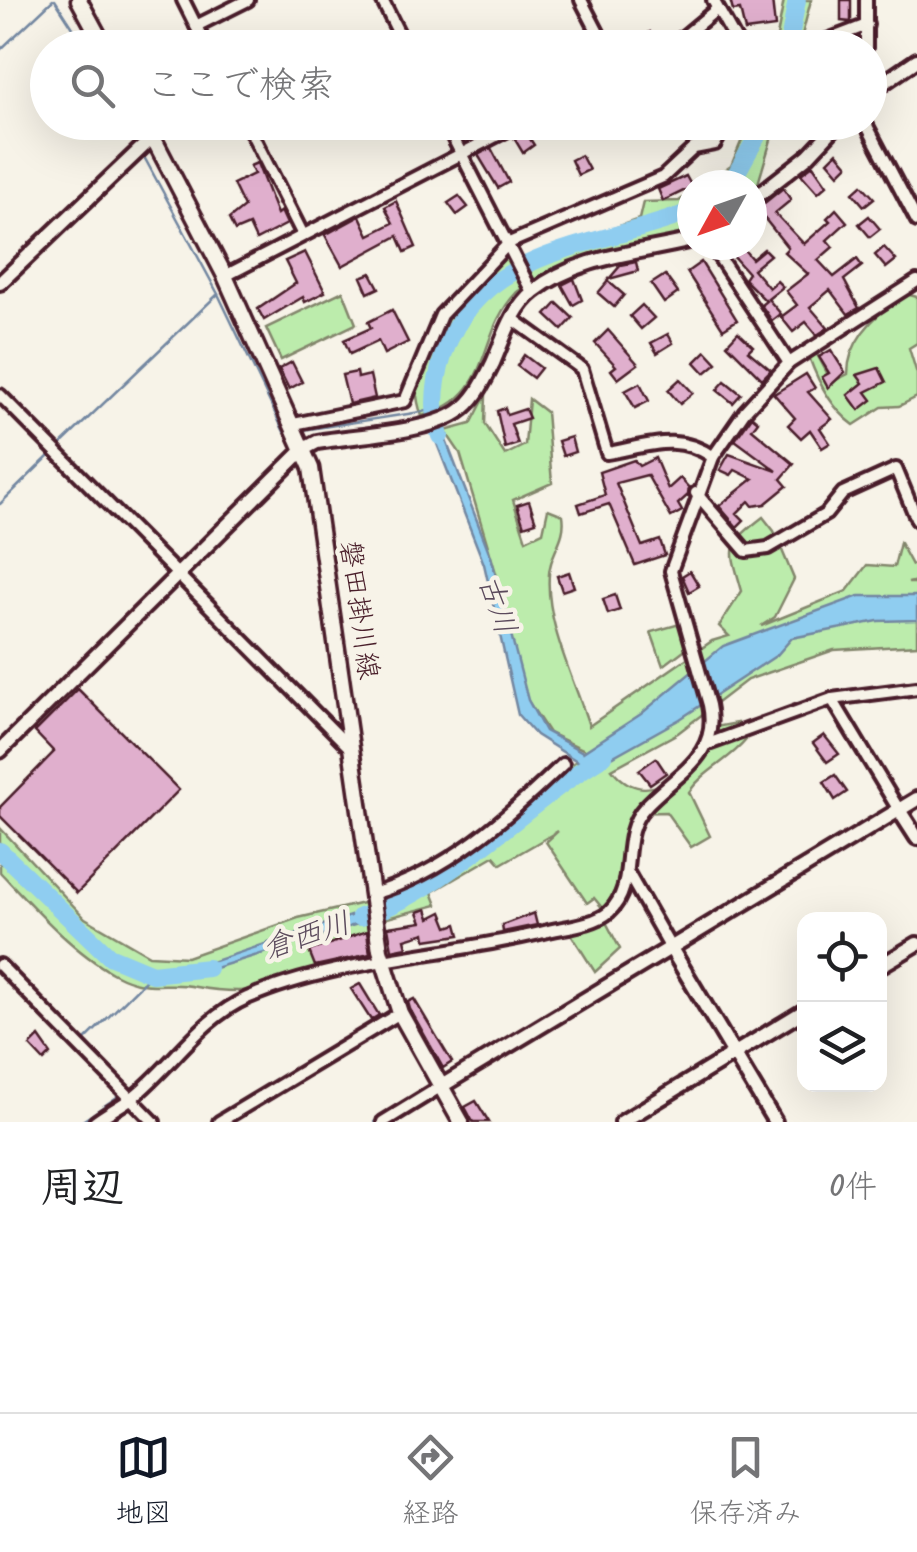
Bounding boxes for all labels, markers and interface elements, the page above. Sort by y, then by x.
search box [30,30,887,140]
text: ここで検索 [145,57,335,117]
icon: search [65,58,120,113]
north arrow [677,170,767,260]
street label: 磐田掛川線 [326,538,390,682]
water label: 古川 [464,569,528,641]
water label: 倉西川 [257,900,357,974]
map controls [797,912,887,1092]
button: locate [797,912,887,1002]
button: layers [797,1002,887,1092]
text: 周辺 [40,1156,124,1223]
text: 0件 [829,1163,877,1214]
tab: 地図 [115,1430,172,1537]
tab: 経路 [402,1430,459,1537]
tab: 保存済み [689,1430,802,1537]

